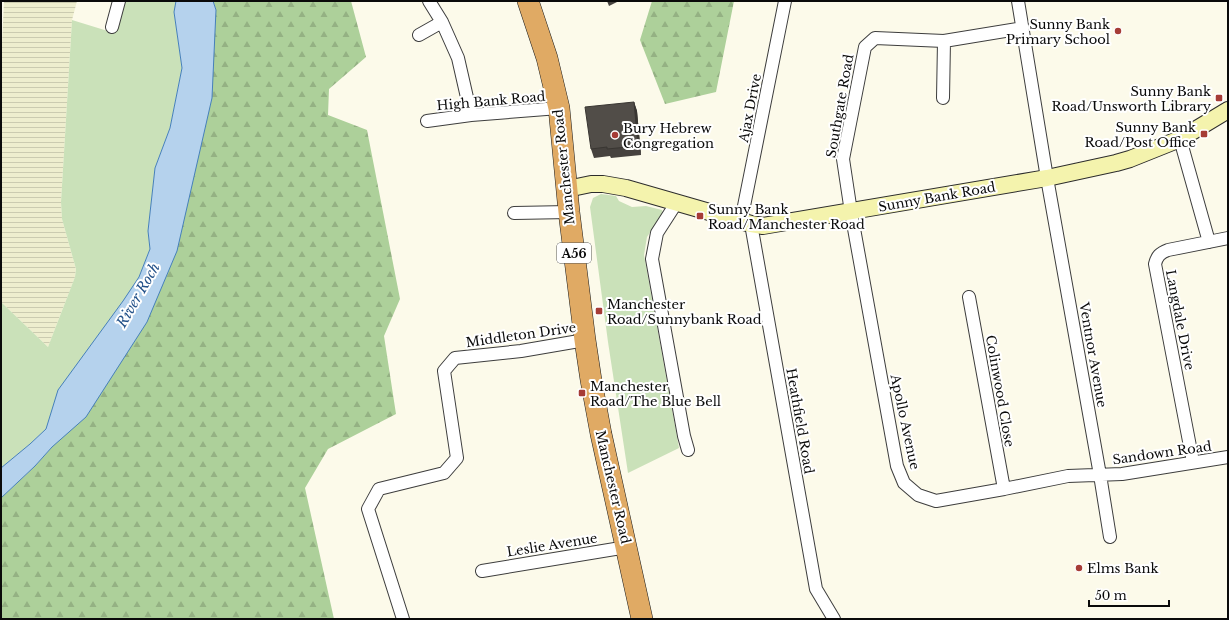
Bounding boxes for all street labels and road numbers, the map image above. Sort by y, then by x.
street label: Southgate Road [823,53,858,159]
street label: Ajax Drive [735,72,765,145]
street label: High Bank Road [436,88,546,114]
street label: Manchester Road [549,108,579,226]
street label: Sunny Bank Road [877,178,997,216]
road number: A56 [557,243,591,263]
street label: Langdale Drive [1162,268,1198,372]
street label: Ventnor Avenue [1075,300,1111,409]
street label: Middleton Drive [465,319,577,351]
street label: Colinwood Close [982,334,1018,448]
street label: Heathfield Road [782,367,818,476]
street label: Apollo Avenue [886,372,923,471]
street label: Manchester Road [592,428,634,546]
street label: Sandown Road [1111,438,1213,468]
street label: Leslie Avenue [505,529,599,561]

